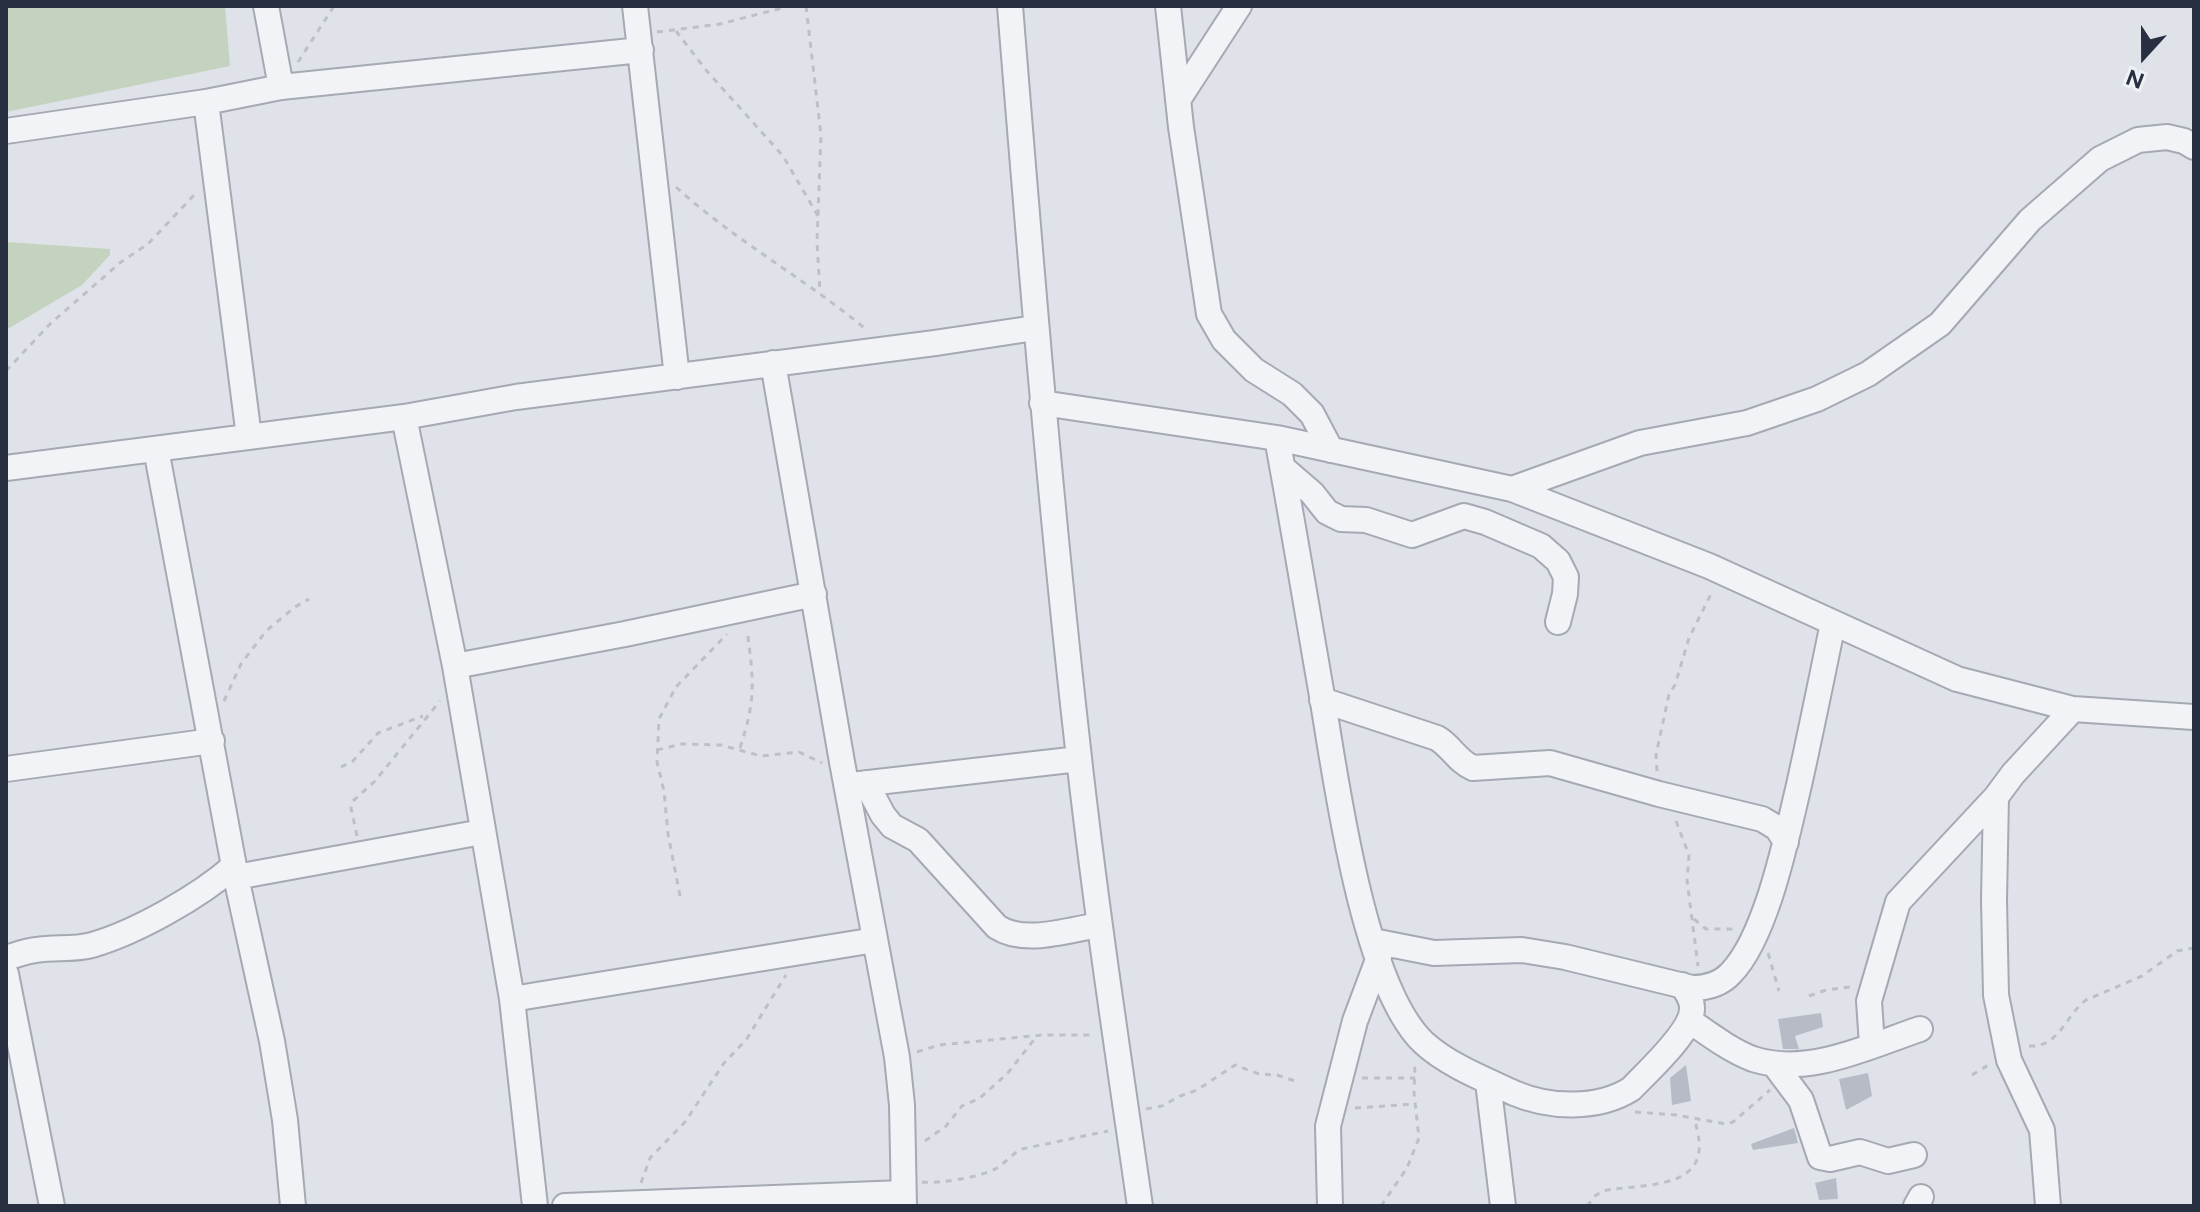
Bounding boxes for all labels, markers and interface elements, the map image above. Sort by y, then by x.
north arrow [2104,16,2184,96]
text: N [2122,63,2148,95]

